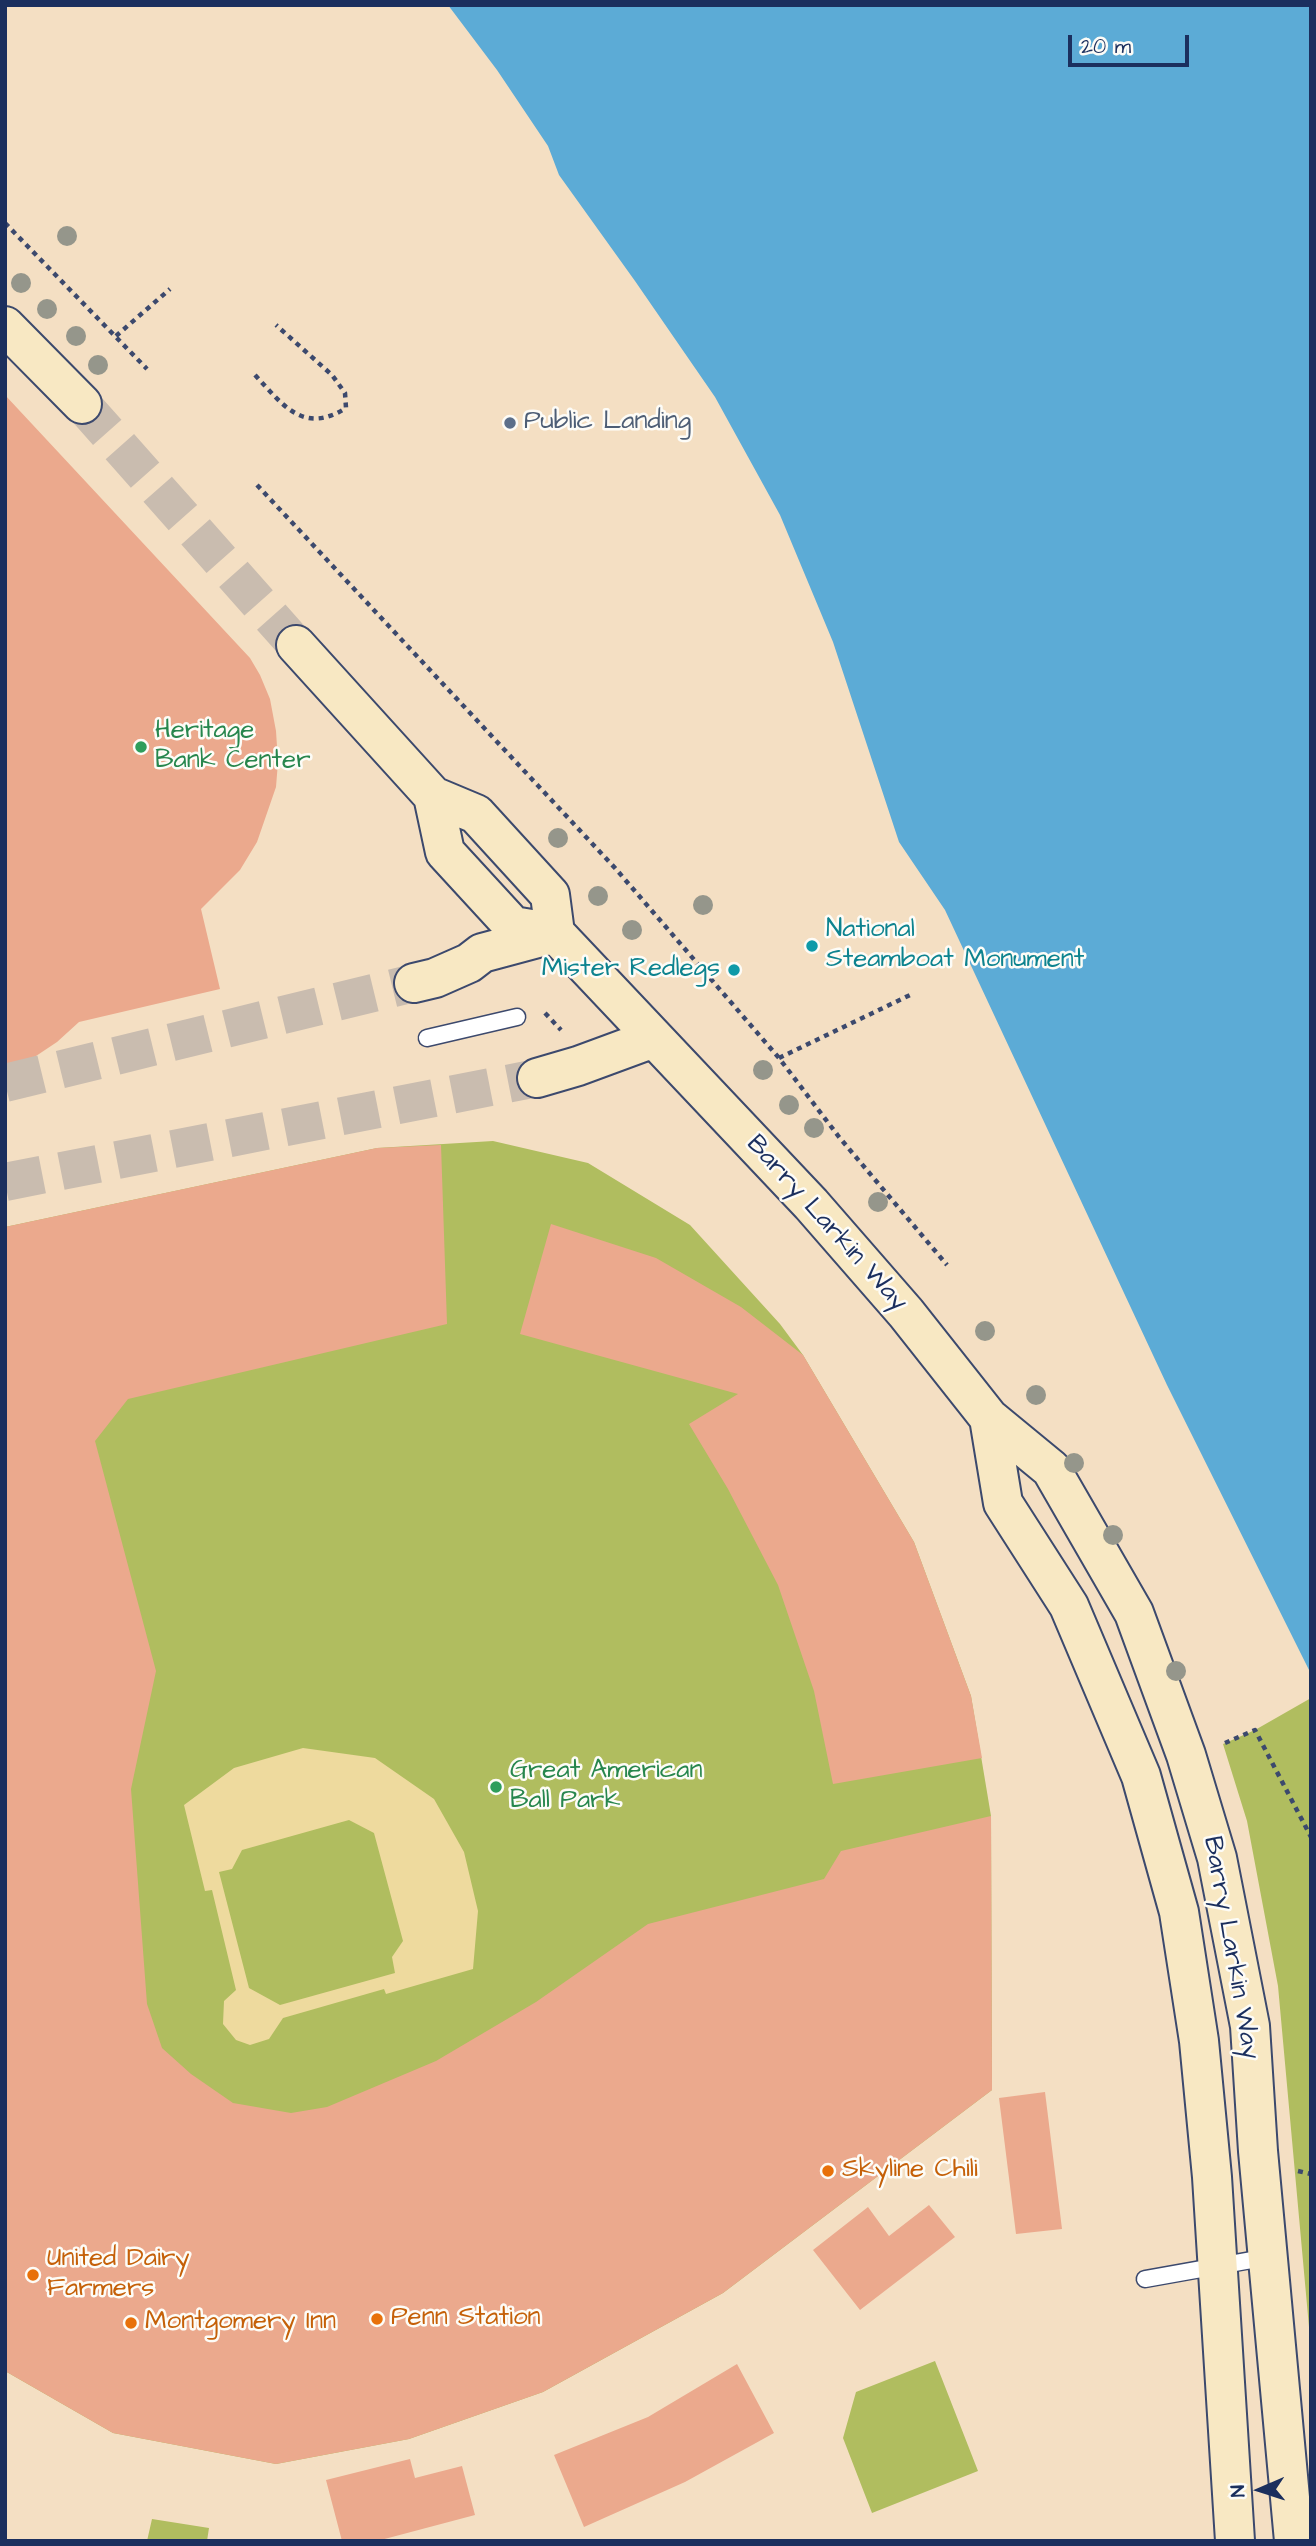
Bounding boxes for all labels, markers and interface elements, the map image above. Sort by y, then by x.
scale bar [1071,21,1192,65]
text: 20 m [1081,32,1131,61]
place label: Public Landing [524,407,691,439]
marker: Public Landing [502,415,518,431]
place label: Heritage Bank Center [155,716,310,778]
marker: Heritage Bank Center [133,739,149,755]
place label: National Steamboat Monument [826,915,1084,976]
marker: National Steamboat Monument [804,938,820,954]
place label: Mister Redlegs [542,954,720,986]
marker: Mister Redlegs [726,962,742,978]
street label: Barry Larkin Way [739,1130,913,1318]
place label: Great American Ball Park [510,1756,702,1817]
marker: Great American Ball Park [488,1779,504,1795]
street label: Barry Larkin Way [1195,1834,1265,2062]
place label: Skyline Chili [842,2155,978,2187]
marker: Skyline Chili [820,2163,836,2179]
place label: United Dairy Farmers [47,2244,189,2306]
marker: United Dairy Farmers [25,2267,41,2283]
place label: Penn Station [391,2303,541,2335]
place label: Montgomery Inn [145,2307,336,2339]
marker: Penn Station [369,2311,385,2327]
marker: Montgomery Inn [123,2315,139,2331]
north arrow [1225,2455,1295,2525]
text: N [1225,2484,1252,2498]

